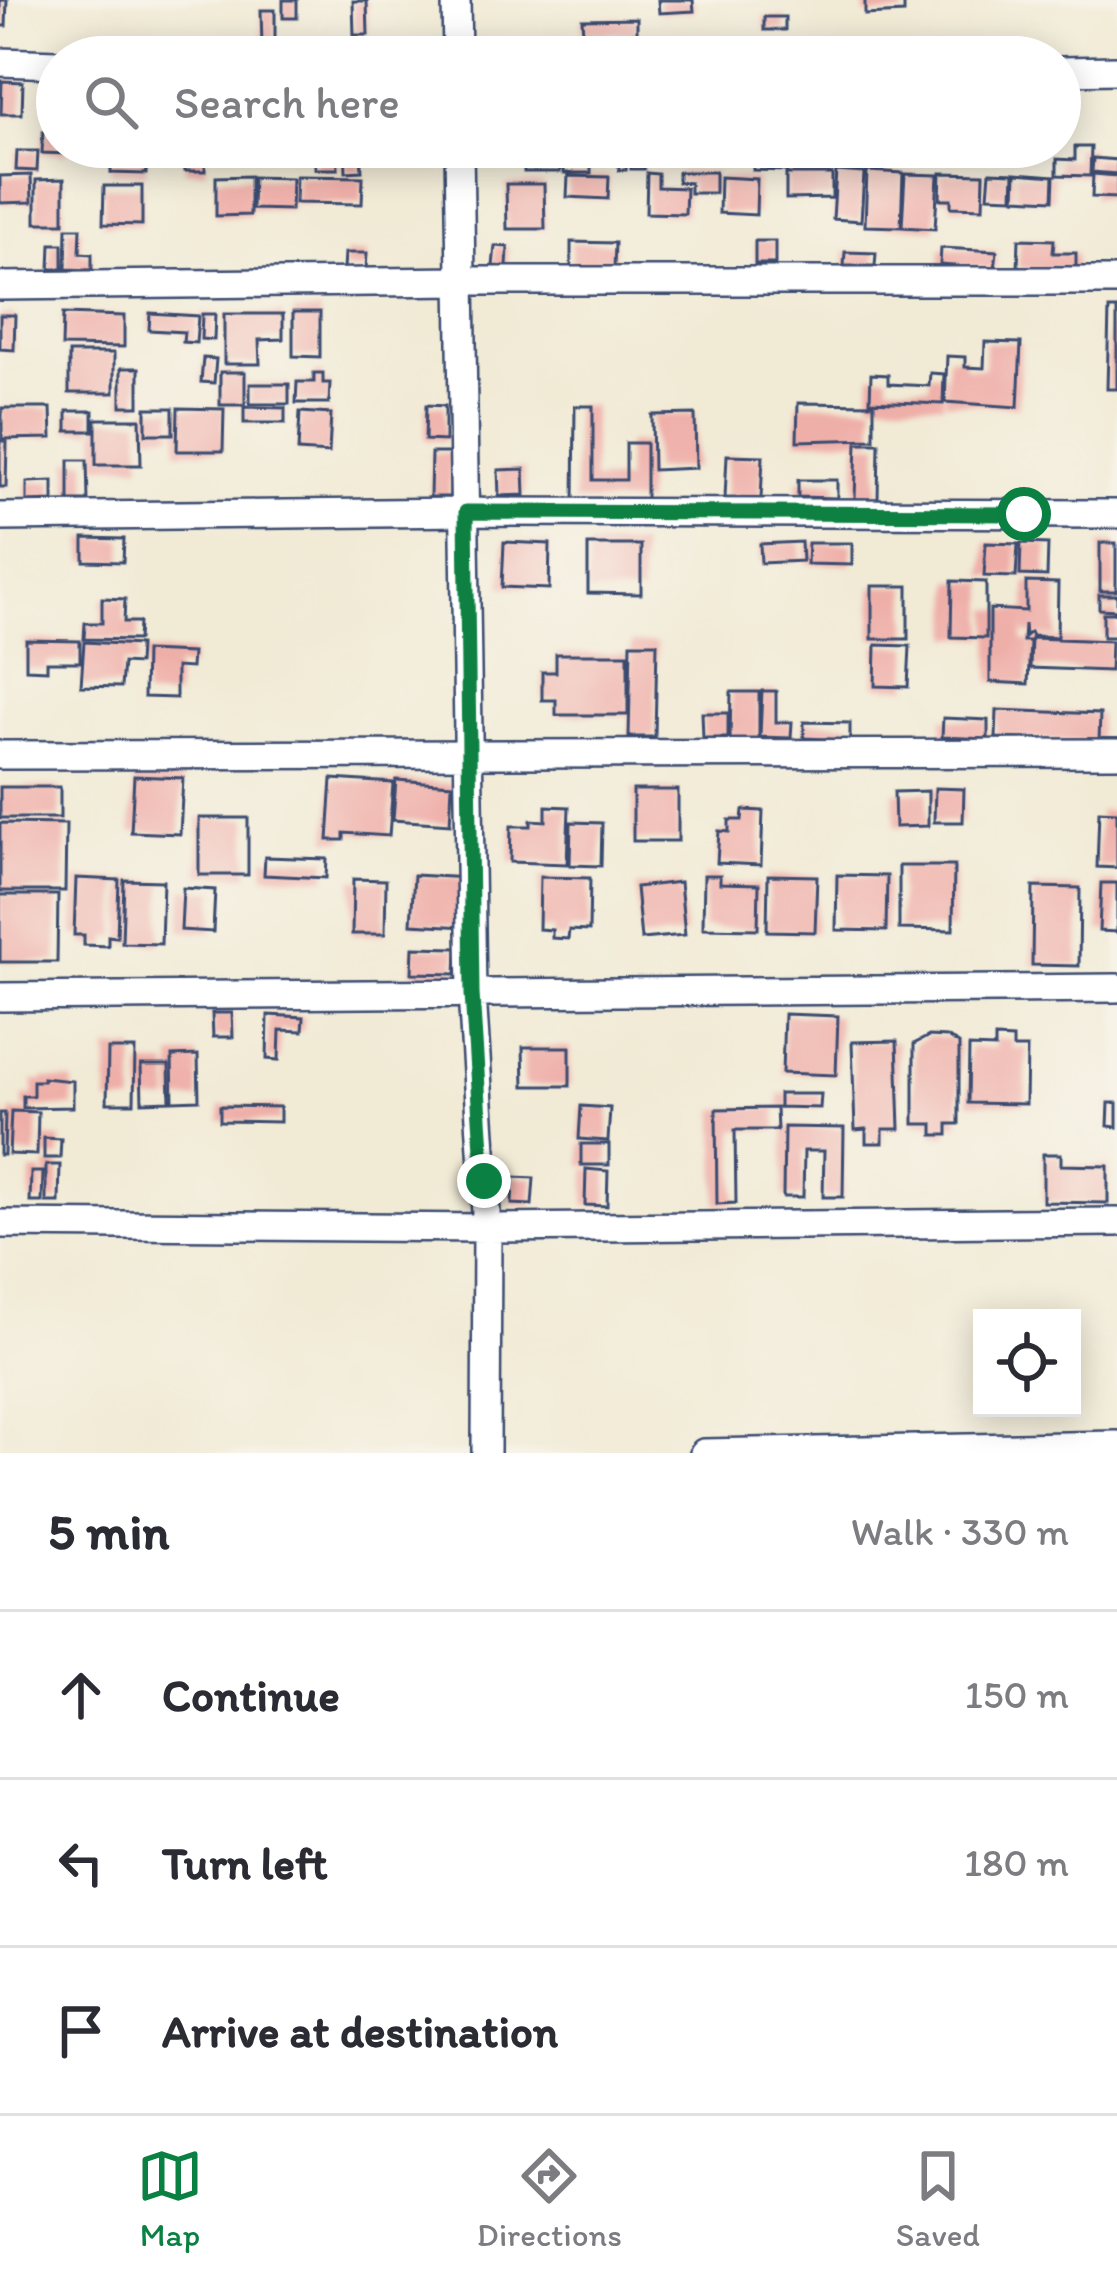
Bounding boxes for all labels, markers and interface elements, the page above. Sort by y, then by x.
search box [36,36,1081,168]
icon: search [78,69,144,135]
text: Search here [174,75,400,129]
route start [997,487,1051,541]
route end [457,1154,511,1208]
map controls [973,1309,1081,1417]
button: locate [973,1309,1081,1417]
text: 5 min [48,1501,169,1562]
text: Walk · 330 m [851,1508,1069,1555]
icon: ahead [48,1662,114,1728]
text: Continue [162,1668,340,1722]
text: 150 m [965,1671,1069,1718]
icon: left [48,1830,114,1896]
text: Turn left [162,1836,328,1890]
text: 180 m [964,1839,1069,1886]
icon: arrive [48,1998,114,2064]
text: Arrive at destination [162,2004,558,2058]
tab: Map [137,2143,203,2254]
tab: Directions [477,2143,622,2254]
tab: Saved [896,2143,980,2254]

